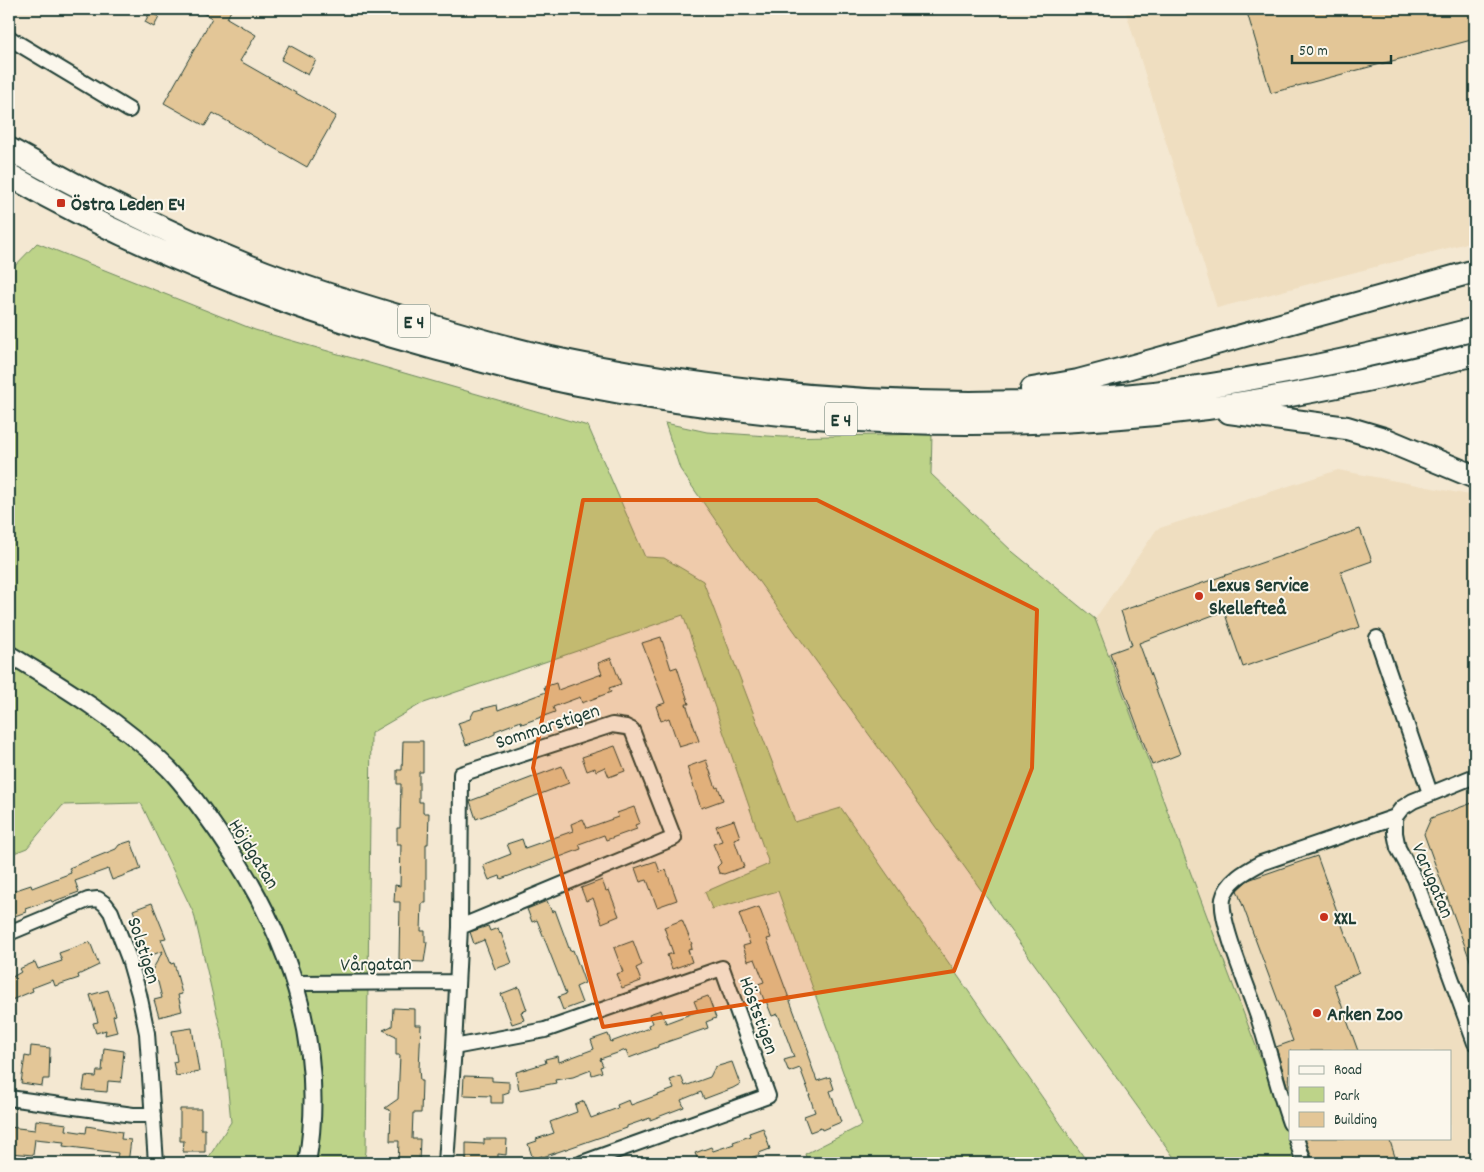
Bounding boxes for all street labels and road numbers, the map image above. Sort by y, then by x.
road number: E 4 [398,304,430,338]
road number: E 4 [825,402,857,436]
street label: Sommarstigen [492,698,604,758]
street label: Höjdgatan [220,814,285,895]
street label: Varugatan [1403,839,1460,923]
street label: Solstigen [118,914,166,988]
street label: Vårgatan [340,951,412,981]
street label: Höststigen [730,973,784,1059]

